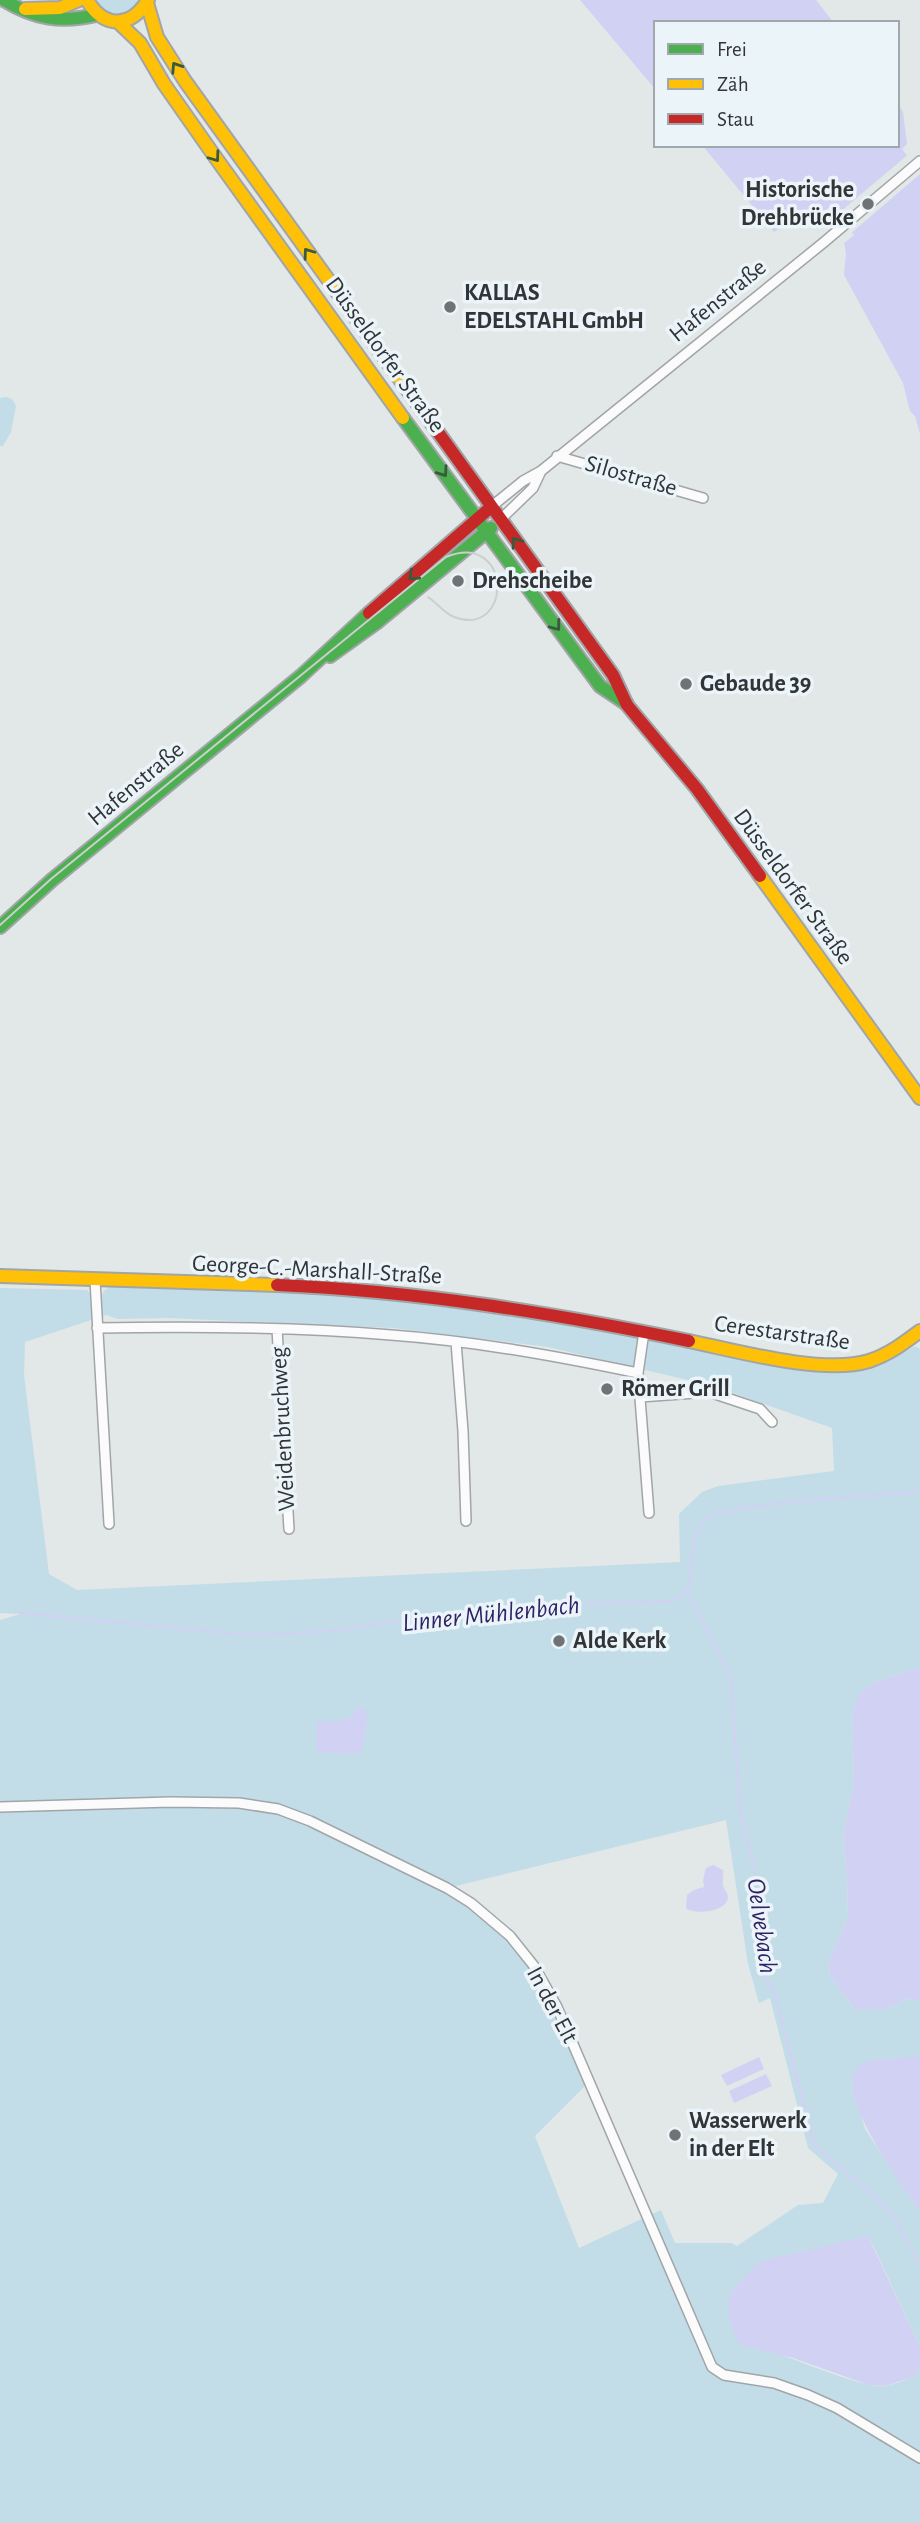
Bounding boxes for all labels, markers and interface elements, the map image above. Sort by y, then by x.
legend [654,21,899,147]
text: Frei [717,39,747,60]
one-way arrow [172,62,185,75]
text: Zäh [717,74,749,95]
text: Stau [717,109,754,130]
one-way arrow [207,149,219,162]
place label: Historische Drehbrücke [741,178,854,230]
marker: Historische Drehbrücke [860,196,876,212]
one-way arrow [304,248,317,260]
street label: Hafenstraße [665,255,771,347]
street label: Düsseldorfer Straße [321,273,449,437]
place label: KALLAS EDELSTAHL GmbH [464,281,644,333]
marker: KALLAS EDELSTAHL GmbH [442,299,458,315]
street label: Silostraße [582,451,680,501]
one-way arrow [435,464,447,477]
one-way arrow [512,537,524,550]
one-way arrow [408,567,421,580]
place label: Drehscheibe [472,569,593,593]
marker: Drehscheibe [450,573,466,589]
one-way arrow [548,618,560,631]
place label: Gebaude 39 [700,672,811,696]
marker: Gebaude 39 [678,676,694,692]
street label: Hafenstraße [84,737,188,831]
street label: Düsseldorfer Straße [729,805,857,969]
street label: George-C.-Marshall-Straße [192,1251,442,1289]
street label: Cerestarstraße [713,1312,851,1354]
street label: Weidenbruchweg [267,1346,299,1512]
place label: Römer Grill [621,1377,730,1401]
marker: Römer Grill [599,1381,615,1397]
water label: Linner Mühlenbach [401,1592,581,1636]
place label: Alde Kerk [573,1629,666,1653]
marker: Alde Kerk [551,1633,567,1649]
water label: Oelvebach [742,1877,782,1975]
street label: In der Elt [522,1963,582,2048]
place label: Wasserwerk in der Elt [689,2109,807,2161]
marker: Wasserwerk in der Elt [667,2127,683,2143]

